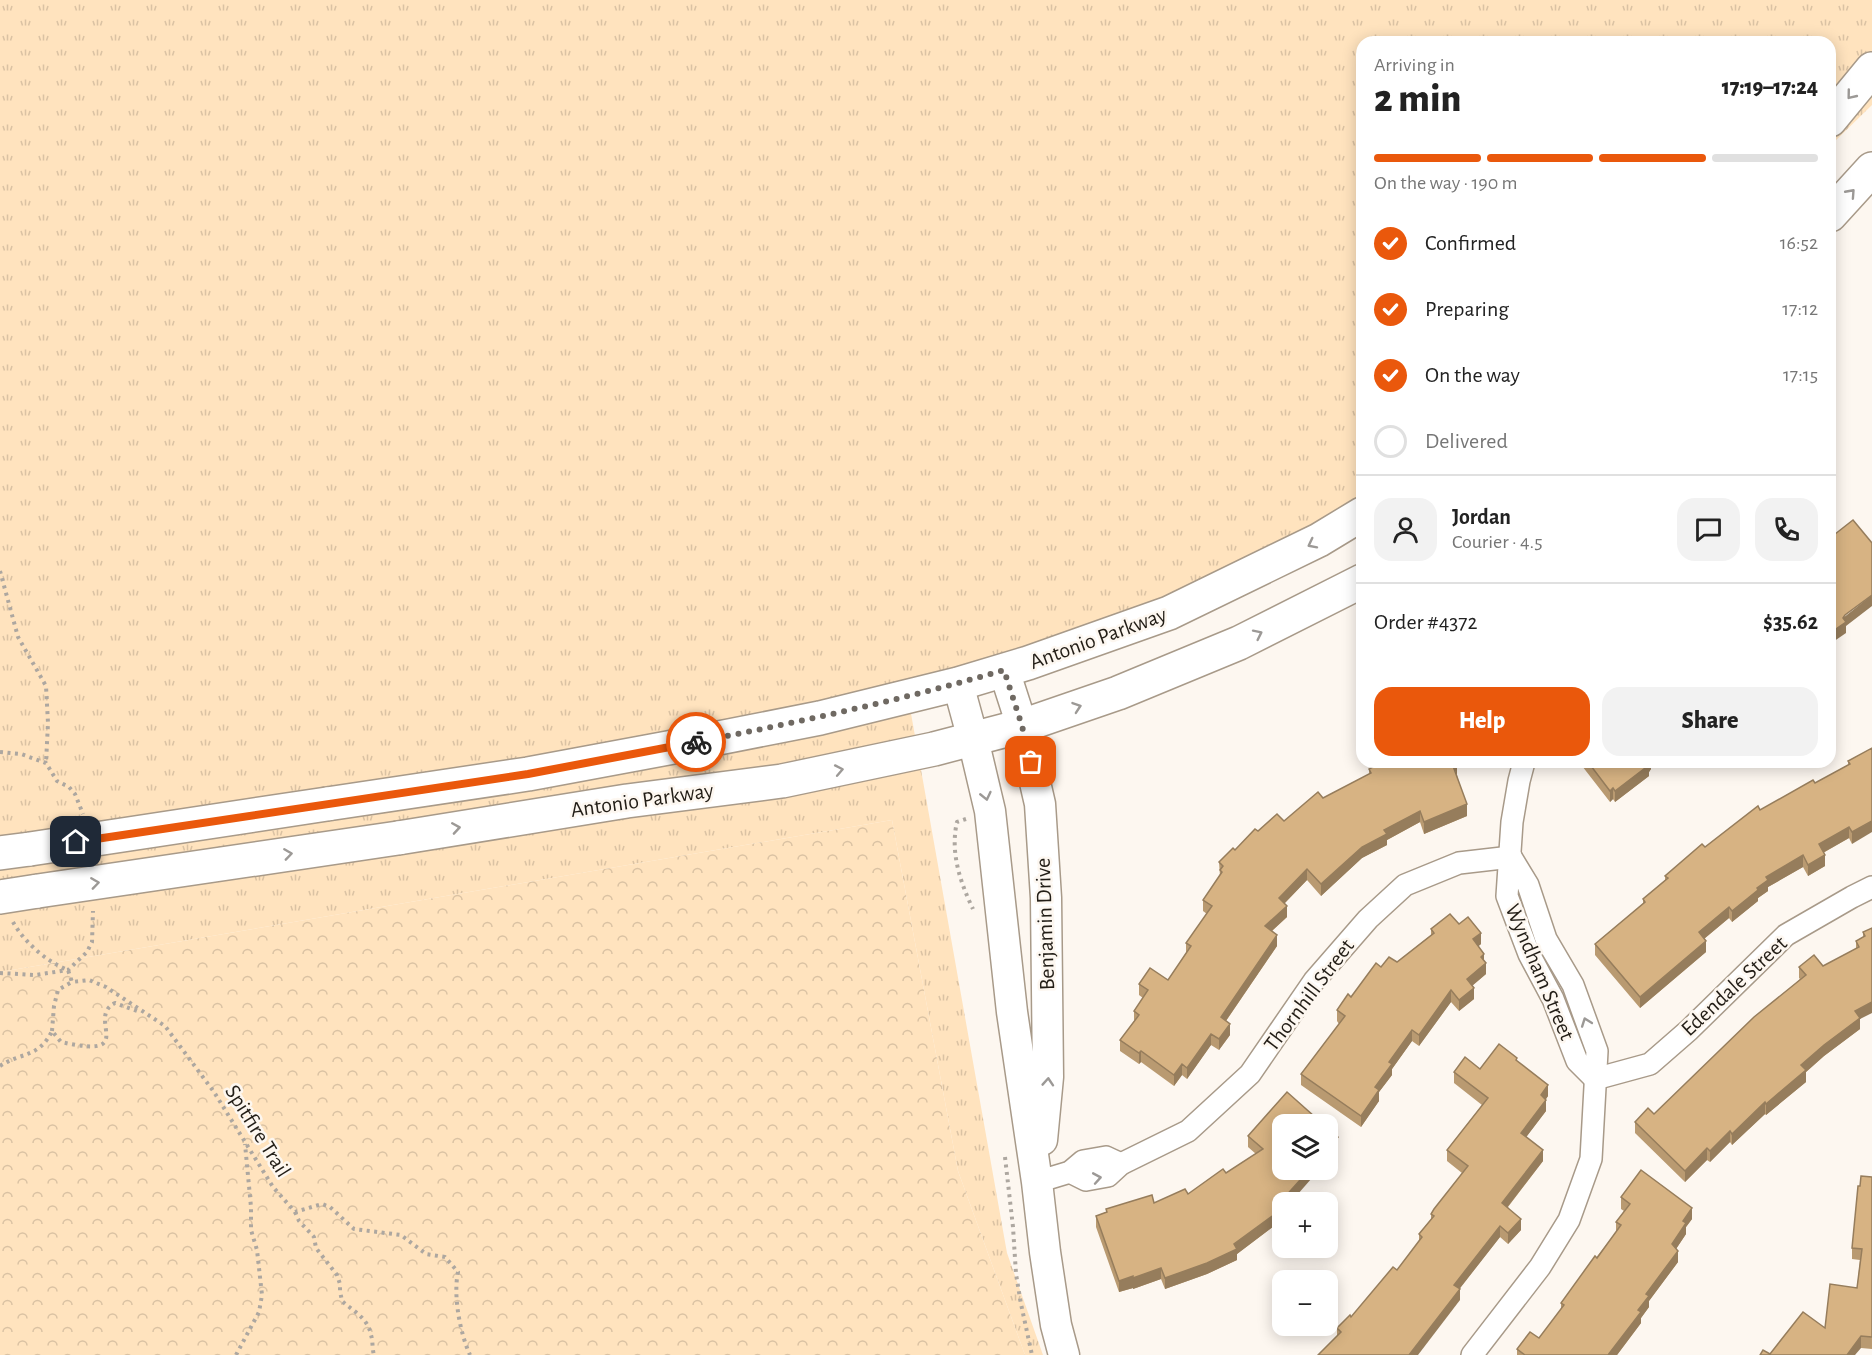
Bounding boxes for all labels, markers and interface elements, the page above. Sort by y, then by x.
text: Arriving in [1374,55,1455,75]
text: 17:19–17:24 [1722,76,1818,98]
text: 2 min [1374,80,1461,119]
one-way arrow [1847,88,1858,99]
text: On the way · 190 m [1374,173,1518,193]
one-way arrow [1844,189,1855,200]
icon: check [1374,227,1407,260]
text: Confirmed [1425,232,1516,254]
text: 16:52 [1780,233,1818,253]
icon: check [1374,293,1407,326]
text: Preparing [1425,298,1509,320]
text: 17:12 [1782,299,1818,319]
icon: check [1374,359,1407,392]
text: On the way [1425,364,1520,386]
text: 17:15 [1783,365,1818,385]
text: Delivered [1425,430,1508,452]
button: person [1374,498,1437,561]
button: chat [1677,498,1740,561]
button: phone [1755,498,1818,561]
text: Jordan [1452,506,1511,528]
text: Courier · 4.5 [1452,532,1543,552]
one-way arrow [1307,536,1318,548]
street label: Antonio Parkway [1027,603,1170,673]
text: Order #4372 [1374,611,1478,633]
text: $35.62 [1763,611,1818,633]
one-way arrow [1252,630,1263,641]
button: Help [1374,687,1590,756]
button: Share [1602,687,1818,756]
one-way arrow [1072,701,1082,714]
courier [666,712,726,772]
icon: bike [680,726,713,759]
pin [1005,736,1056,787]
icon: bag [1014,745,1047,778]
one-way arrow [834,764,844,777]
street label: Antonio Parkway [569,779,715,821]
one-way arrow [979,790,992,800]
pin [50,816,101,867]
one-way arrow [451,823,460,835]
icon: home [59,825,92,858]
one-way arrow [284,849,293,861]
street label: Benjamin Drive [1032,857,1058,991]
one-way arrow [91,877,100,889]
street label: Wyndham Street [1501,901,1579,1043]
street label: Edendale Street [1677,932,1791,1040]
street label: Thornhill Street [1260,935,1358,1055]
one-way arrow [1581,1017,1594,1028]
one-way arrow [1041,1077,1054,1086]
street label: Spitfire Trail [221,1081,295,1181]
map controls [1272,1114,1338,1336]
button: layers [1272,1114,1338,1180]
one-way arrow [1092,1172,1102,1185]
button: + [1272,1192,1338,1258]
button: − [1272,1270,1338,1336]

